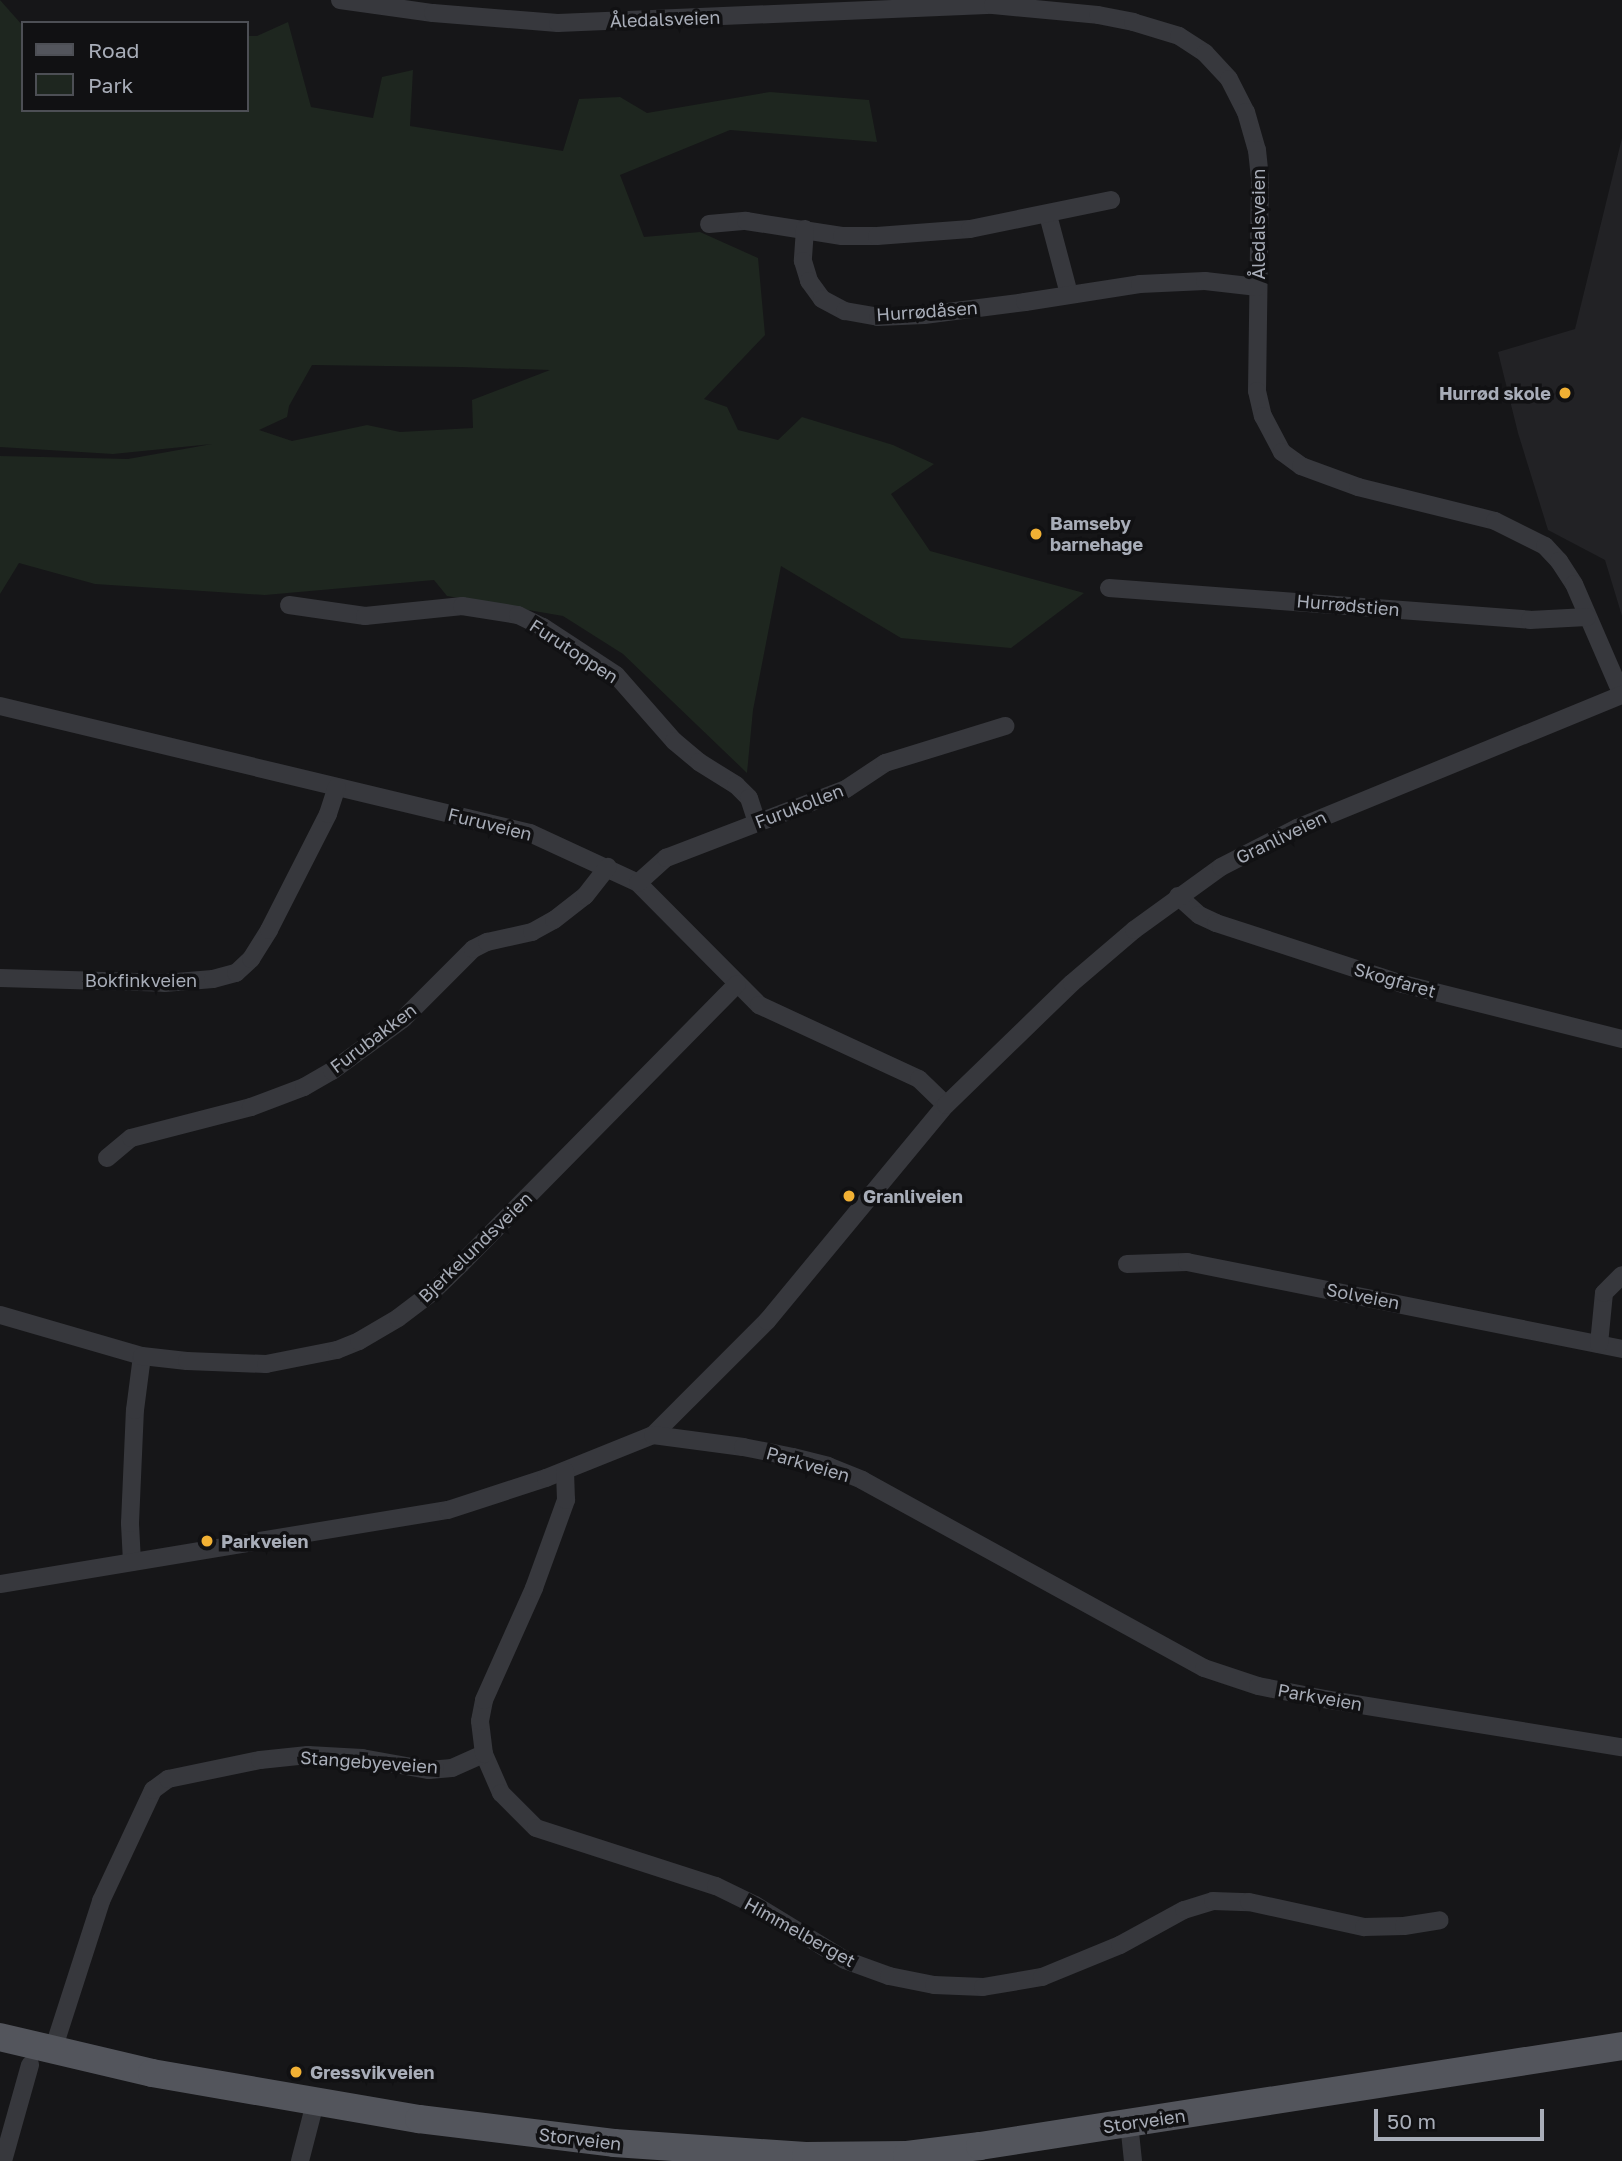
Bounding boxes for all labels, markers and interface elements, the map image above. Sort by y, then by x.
street label: Åledalsveien [609,6,721,32]
legend [21,21,248,112]
text: Road [88,37,139,63]
text: Park [88,72,133,98]
street label: Åledalsveien [1247,169,1269,279]
street label: Hurrødåsen [876,297,978,325]
place label: Hurrød skole [1439,382,1551,404]
marker: Hurrød skole [1557,385,1573,401]
place label: Bamseby barnehage [1050,513,1143,556]
marker: Bamseby barnehage [1028,526,1044,542]
street label: Hurrødstien [1296,590,1400,620]
street label: Furutoppen [526,614,622,688]
street label: Furukollen [752,779,846,833]
street label: Furuveien [446,803,534,845]
street label: Granliveien [1232,806,1330,868]
street label: Skogfaret [1352,958,1438,1002]
street label: Bokfinkveien [85,969,197,991]
street label: Furubakken [326,999,420,1077]
place label: Granliveien [863,1185,963,1207]
street label: Bjerkelundsveien [414,1187,536,1307]
marker: Granliveien [841,1188,857,1204]
street label: Solveien [1325,1278,1401,1314]
street label: Parkveien [764,1442,852,1486]
place label: Parkveien [221,1530,308,1552]
marker: Parkveien [199,1533,215,1549]
street label: Parkveien [1276,1679,1364,1715]
street label: Stangebyeveien [299,1746,439,1778]
street label: Himmelberget [741,1893,859,1971]
place label: Gressvikveien [310,2061,434,2083]
marker: Gressvikveien [288,2064,304,2080]
scale bar [1377,2094,1547,2138]
street label: Storveien [1101,2105,1187,2137]
text: 50 m [1387,2108,1436,2134]
street label: Storveien [537,2123,623,2155]

